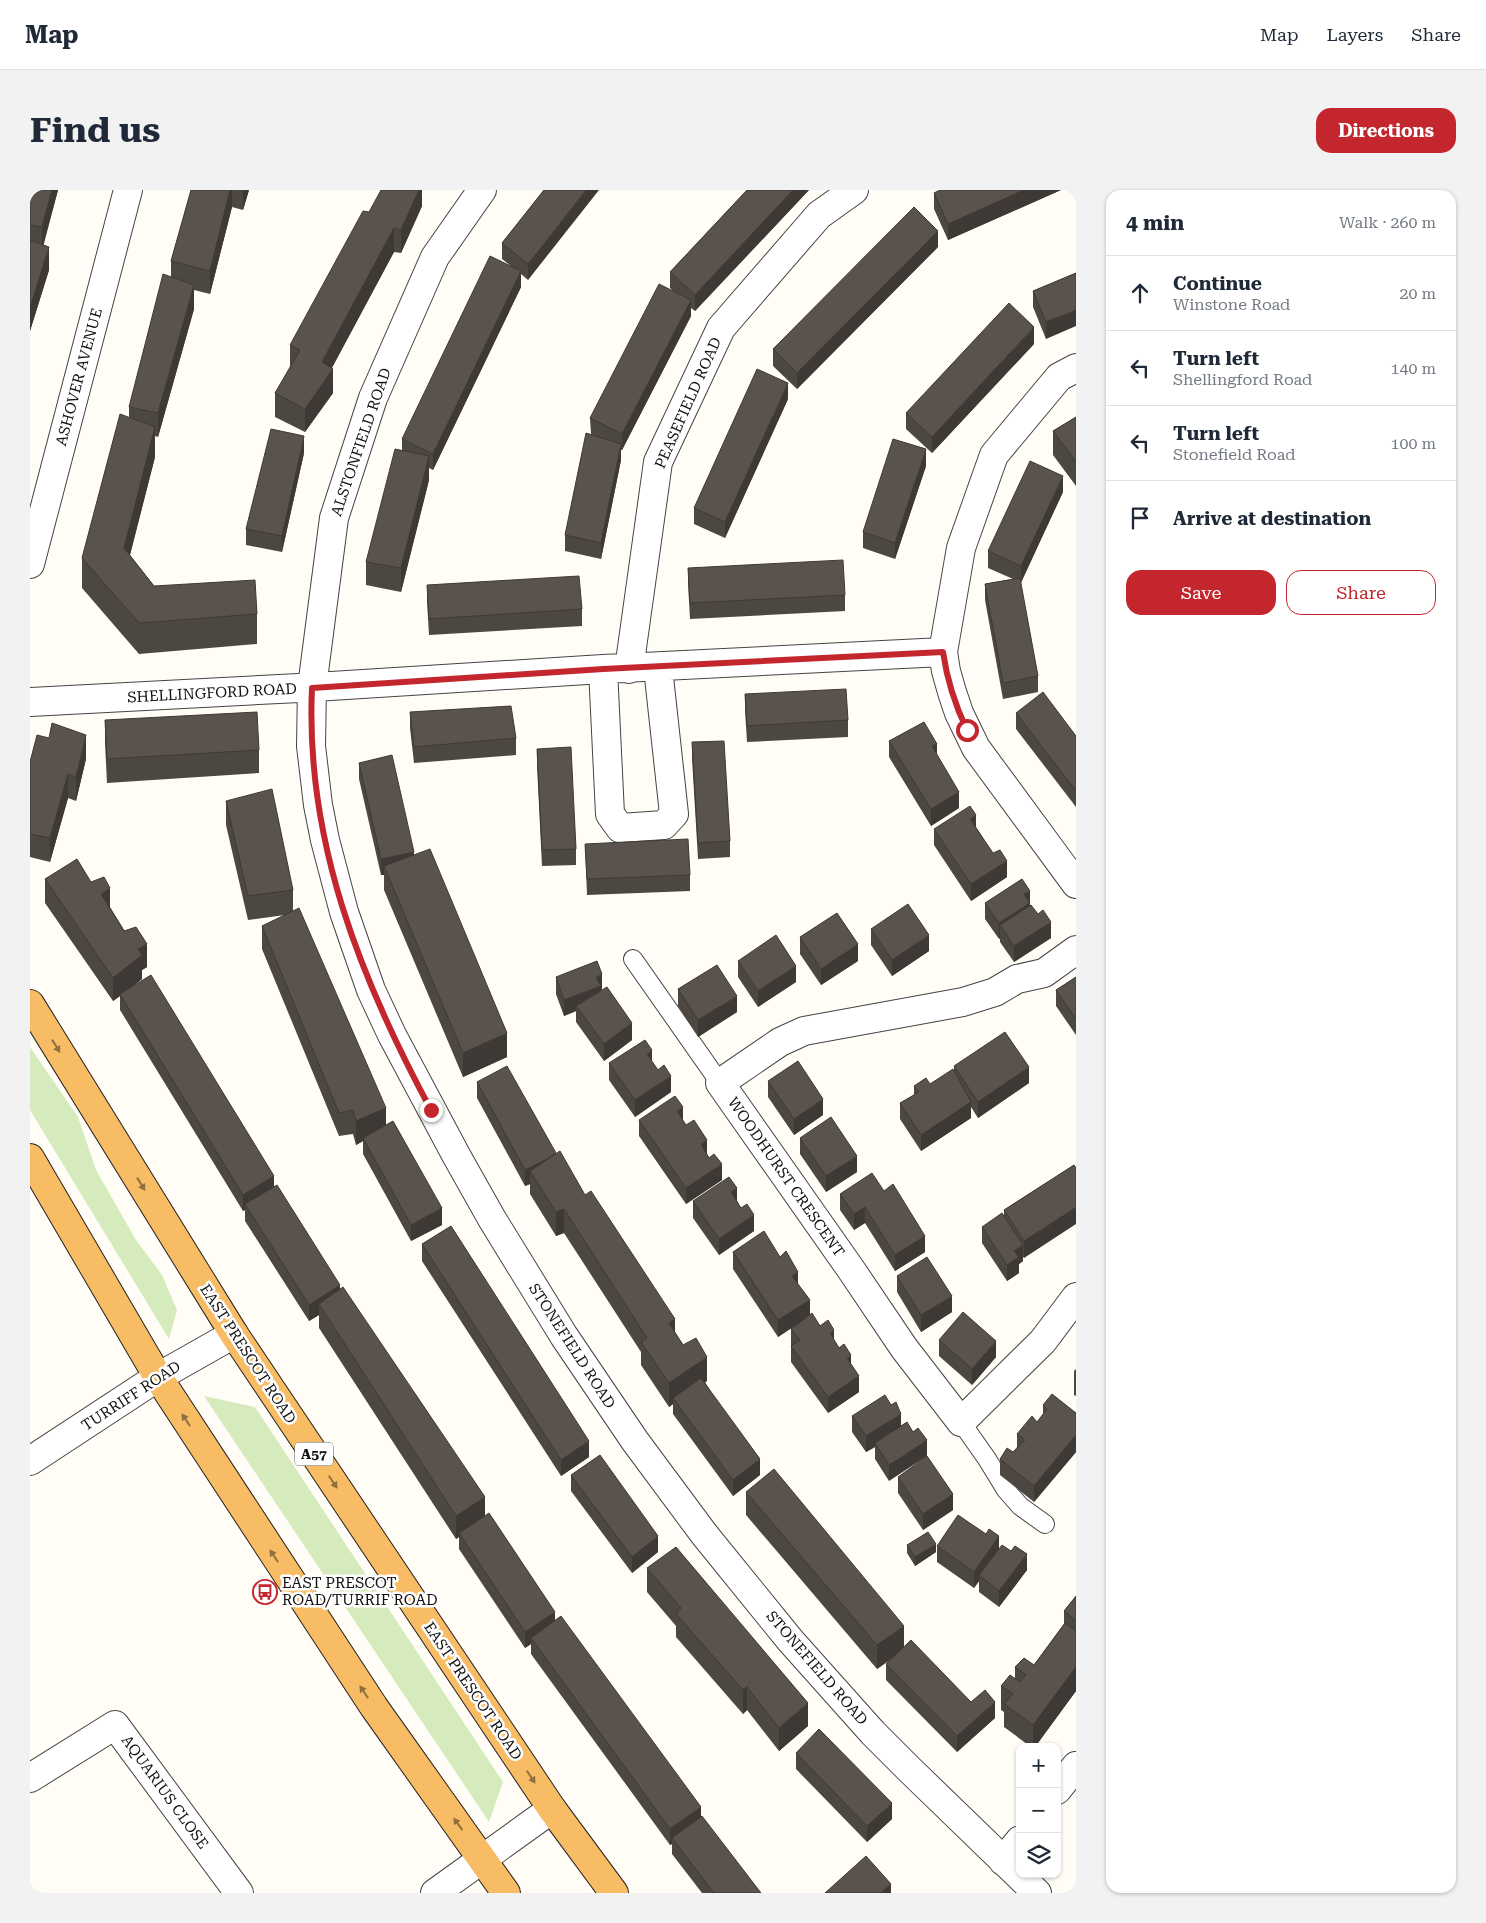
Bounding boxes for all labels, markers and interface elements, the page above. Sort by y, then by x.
text: Map [25,21,79,49]
text: Map [1260,24,1299,45]
text: Layers [1327,24,1383,45]
text: Share [1411,24,1461,45]
button: Directions [1316,108,1456,153]
text: Find us [30,110,160,151]
text: 4 min [1126,211,1184,235]
text: Walk · 260 m [1339,213,1436,232]
text: Continue [1173,272,1262,295]
icon: ahead [1126,279,1154,307]
text: 20 m [1399,284,1436,303]
text: Winstone Road [1173,295,1290,314]
street label: ASHOVER AVENUE [52,306,106,448]
street label: PEASEFIELD ROAD [651,335,725,471]
text: Turn left [1173,347,1259,370]
icon: left [1126,354,1154,382]
text: 140 m [1390,359,1436,378]
street label: ALSTONFIELD ROAD [327,366,395,518]
text: Shellingford Road [1173,370,1312,389]
text: Turn left [1173,422,1259,445]
icon: left [1126,429,1154,457]
text: 100 m [1390,434,1436,453]
text: Stonefield Road [1173,445,1296,464]
icon: arrive [1126,504,1154,532]
text: Arrive at destination [1173,507,1371,530]
button: Save [1126,570,1276,615]
button: Share [1286,570,1436,615]
street label: SHELLINGFORD ROAD [127,680,297,706]
route start [956,719,979,742]
one-way arrow [51,1039,60,1052]
street label: WOODHURST CRESCENT [724,1094,848,1260]
route end [420,1099,443,1122]
one-way arrow [137,1177,146,1191]
street label: STONEFIELD ROAD [525,1280,619,1412]
street label: EAST PRESCOT ROAD [196,1281,300,1427]
street label: TURRIFF ROAD [78,1357,184,1435]
one-way arrow [181,1414,190,1427]
road number: A57 [295,1442,333,1466]
one-way arrow [328,1476,338,1489]
one-way arrow [269,1550,279,1563]
place label: EAST PRESCOT ROAD/TURRIF ROAD [282,1574,438,1609]
bus stop icon: EAST PRESCOT ROAD/TURRIF ROAD [252,1579,278,1605]
street label: STONEFIELD ROAD [763,1607,871,1729]
street label: EAST PRESCOT ROAD [420,1619,526,1763]
one-way arrow [359,1685,369,1699]
street label: AQUARIUS CLOSE [118,1732,212,1852]
map controls [1016,1743,1061,1878]
button: + [1016,1743,1061,1788]
one-way arrow [526,1771,536,1784]
button: − [1016,1788,1061,1833]
one-way arrow [453,1818,463,1831]
button: layers [1016,1833,1061,1878]

